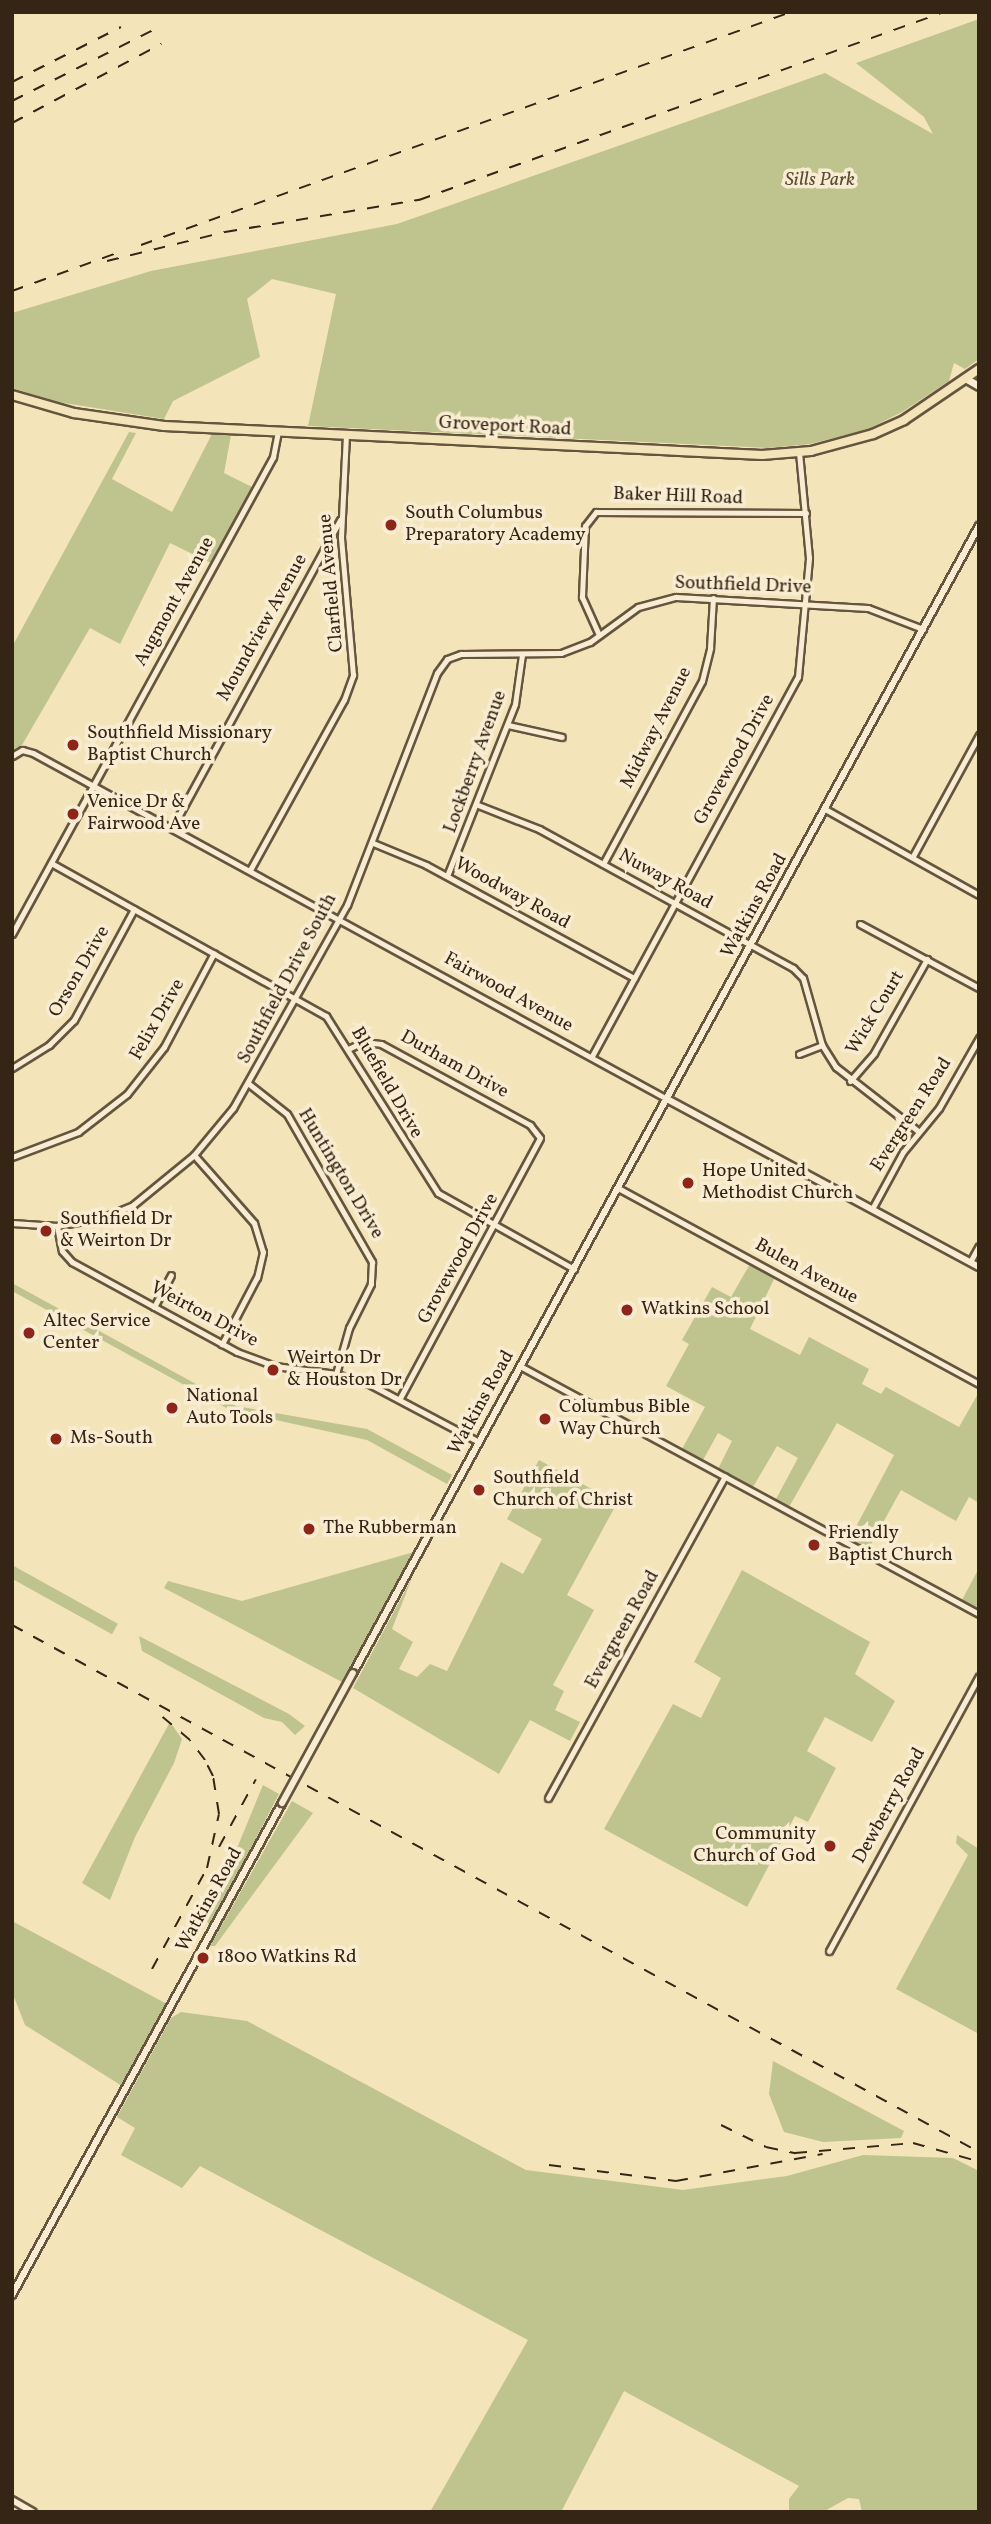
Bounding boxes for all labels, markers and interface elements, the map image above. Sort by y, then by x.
park label: Sills Park [785,170,855,192]
street label: Groveport Road [438,412,572,442]
street label: Baker Hill Road [613,483,743,511]
place label: South Columbus Preparatory Academy [405,503,586,547]
street label: Clarfield Avenue [315,513,349,653]
marker: South Columbus Preparatory Academy [383,517,399,533]
street label: Augmont Avenue [130,533,220,671]
street label: Moundview Avenue [213,550,313,706]
street label: Southfield Drive [674,572,812,600]
street label: Midway Avenue [616,663,698,793]
street label: Lockberry Avenue [440,687,512,837]
street label: Grovewood Drive [690,691,780,829]
place label: Southfield Missionary Baptist Church [87,723,272,767]
marker: Southfield Missionary Baptist Church [65,737,81,753]
place label: Venice Dr & Fairwood Ave [87,792,200,836]
marker: Venice Dr & Fairwood Ave [65,806,81,822]
street label: Nuway Road [614,845,716,915]
street label: Watkins Road [717,850,793,962]
street label: Woodway Road [450,853,574,935]
street label: Southfield Drive South [233,890,343,1068]
street label: Orson Drive [45,922,115,1022]
street label: Fairwood Avenue [439,948,577,1038]
street label: Wick Court [842,967,910,1059]
street label: Felix Drive [126,975,190,1065]
street label: Bluefield Drive [345,1023,427,1143]
street label: Durham Drive [396,1026,512,1104]
street label: Evergreen Road [867,1053,957,1177]
street label: Huntington Drive [292,1105,388,1243]
place label: Hope United Methodist Church [702,1161,853,1205]
marker: Hope United Methodist Church [680,1175,696,1191]
street label: Grovewood Drive [414,1190,504,1328]
place label: Southfield Dr & Weirton Dr [60,1209,172,1253]
marker: Southfield Dr & Weirton Dr [38,1223,54,1239]
street label: Bulen Avenue [750,1234,862,1310]
street label: Weirton Drive [146,1277,262,1353]
place label: Watkins School [641,1299,769,1321]
marker: Watkins School [619,1302,635,1318]
place label: Altec Service Center [43,1311,151,1355]
marker: Altec Service Center [21,1325,37,1341]
street label: Watkins Road [444,1347,520,1459]
place label: Weirton Dr & Houston Dr [287,1348,402,1392]
marker: Weirton Dr & Houston Dr [265,1362,281,1378]
place label: National Auto Tools [186,1386,274,1430]
place label: Columbus Bible Way Church [559,1397,690,1441]
marker: National Auto Tools [164,1400,180,1416]
marker: Columbus Bible Way Church [537,1411,553,1427]
place label: Ms-South [70,1428,153,1450]
marker: Ms-South [48,1431,64,1447]
place label: Southfield Church of Christ [493,1468,631,1512]
marker: Southfield Church of Christ [471,1482,487,1498]
place label: The Rubberman [323,1518,457,1540]
marker: The Rubberman [301,1521,317,1537]
place label: Friendly Baptist Church [828,1523,953,1567]
marker: Friendly Baptist Church [806,1537,822,1553]
street label: Evergreen Road [581,1567,665,1693]
street label: Dewberry Road [849,1744,931,1868]
place label: Community Church of God [695,1824,816,1868]
marker: Community Church of God [822,1838,838,1854]
street label: Watkins Road [172,1844,248,1956]
place label: 1800 Watkins Rd [217,1947,357,1969]
marker: 1800 Watkins Rd [195,1950,211,1966]

